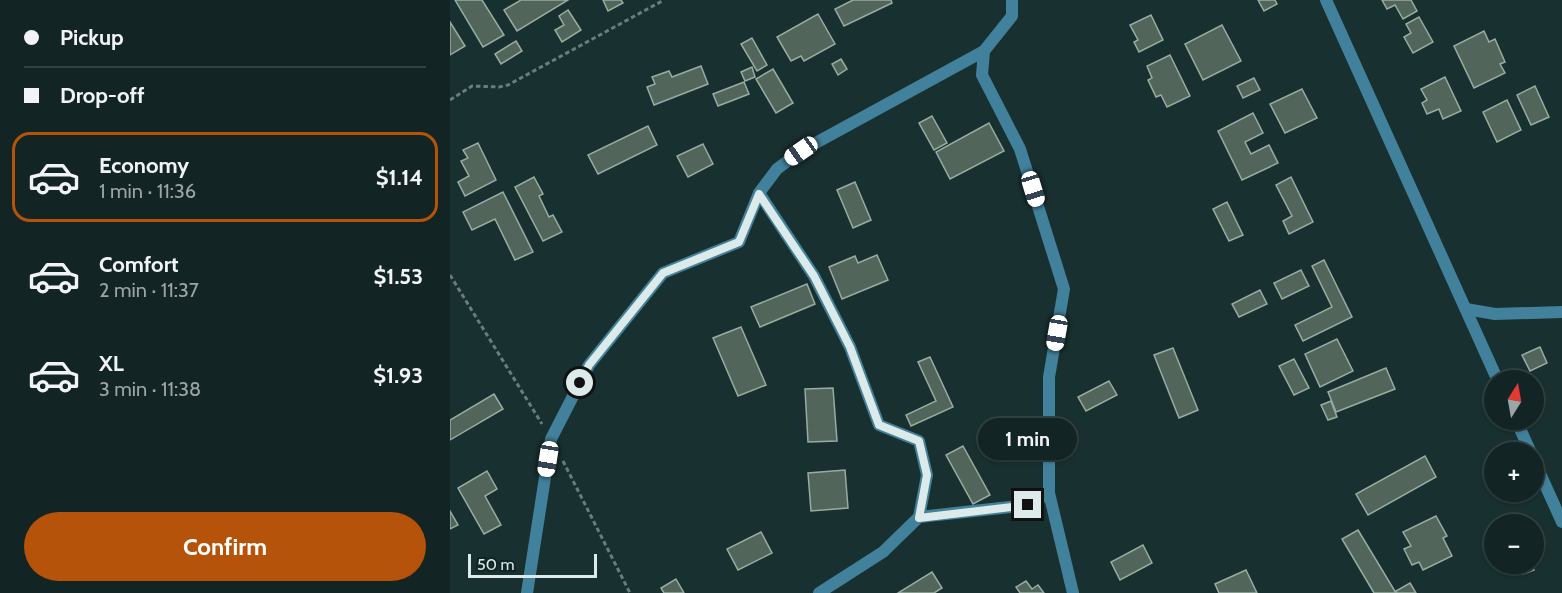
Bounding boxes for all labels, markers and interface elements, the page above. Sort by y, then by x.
text: Pickup [60,24,124,51]
text: Drop-off [60,82,144,109]
car [781,133,821,169]
icon: car [27,150,81,204]
text: Economy [99,152,189,179]
text: $1.14 [376,164,423,191]
car [1019,169,1047,209]
text: 1 min · 11:36 [99,179,196,203]
icon: car [27,249,81,303]
text: Comfort [99,251,178,278]
text: $1.53 [374,263,423,290]
text: 2 min · 11:37 [99,278,199,302]
car [1045,314,1069,352]
icon: car [27,348,81,402]
text: XL [99,350,124,377]
text: $1.93 [373,362,423,389]
route start [566,369,593,396]
north arrow [1484,370,1544,430]
map controls [1484,370,1544,574]
text: 3 min · 11:38 [99,377,201,401]
callout: 1 min [978,418,1078,460]
text: 1 min [1005,427,1050,451]
car [536,440,560,478]
button: + [1484,442,1544,502]
route end [1014,491,1041,518]
button: Confirm [24,512,426,581]
button: − [1484,514,1544,574]
scale bar [468,551,597,578]
text: 50 m [477,555,514,574]

